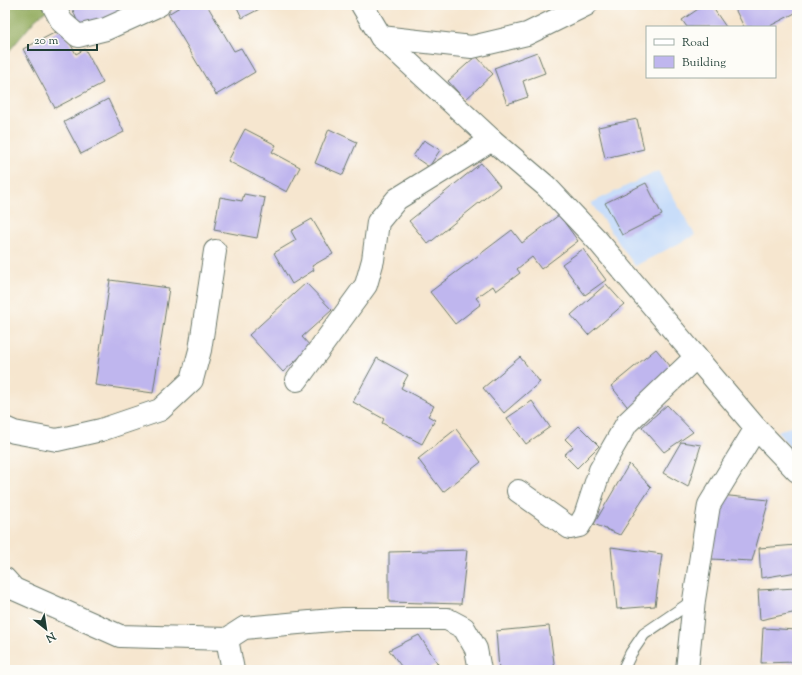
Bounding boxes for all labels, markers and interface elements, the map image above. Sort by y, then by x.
scale bar [28,26,97,52]
legend [646,26,776,78]
text: 20 m [34,32,59,50]
text: Road [682,34,709,52]
text: Building [682,54,726,72]
north arrow [26,609,66,649]
text: N [43,627,59,646]

